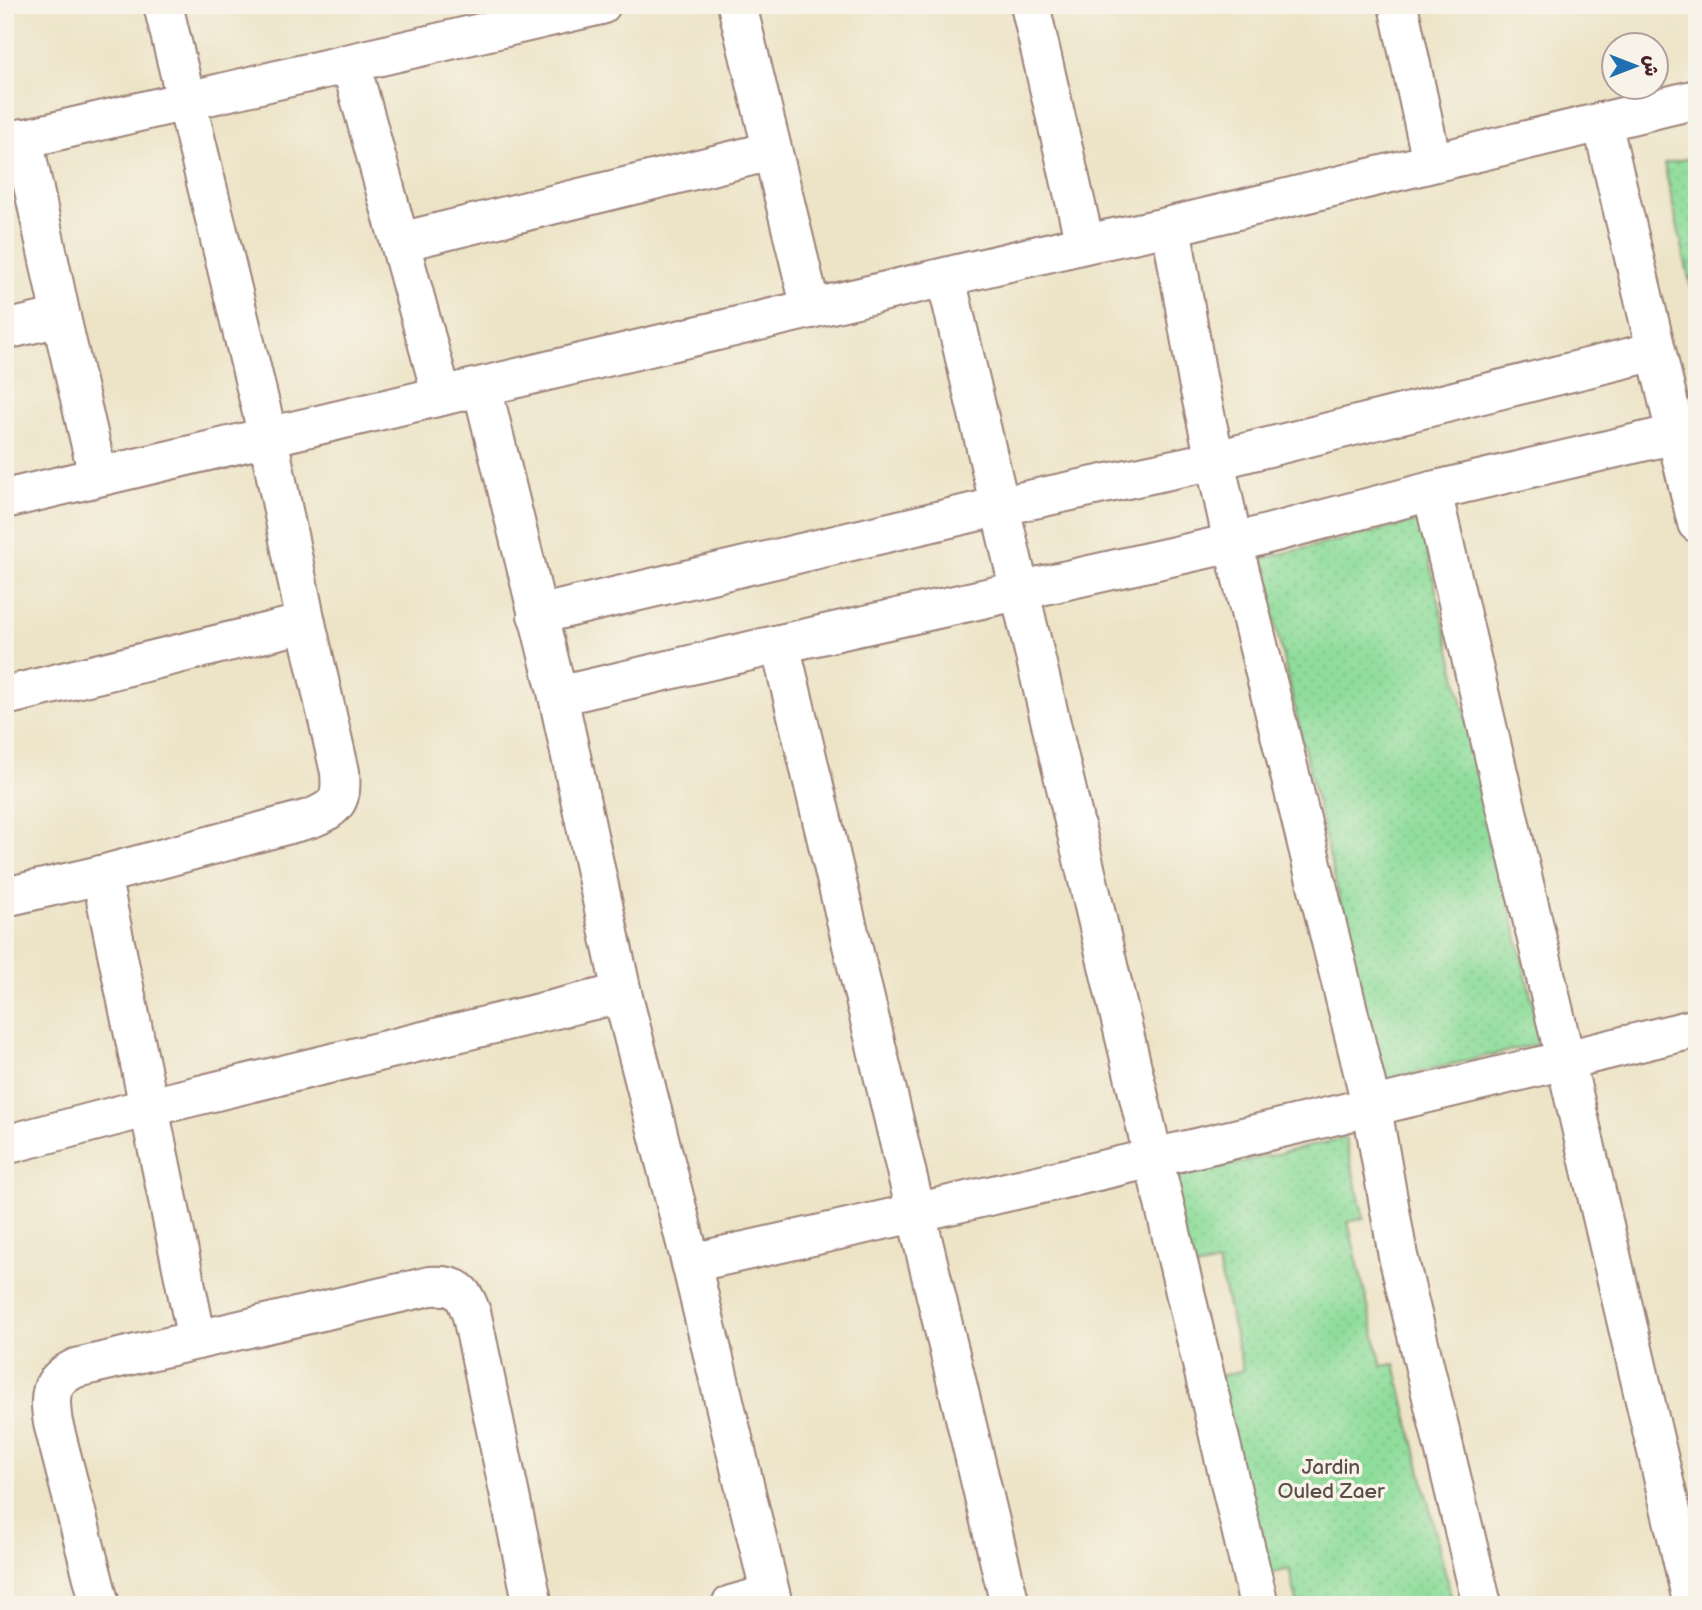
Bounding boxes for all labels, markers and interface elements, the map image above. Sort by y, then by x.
north arrow [1600,32,1670,102]
text: ش [1639,56,1662,77]
park label: Jardin Ouled Zaer [1277,1455,1385,1504]

